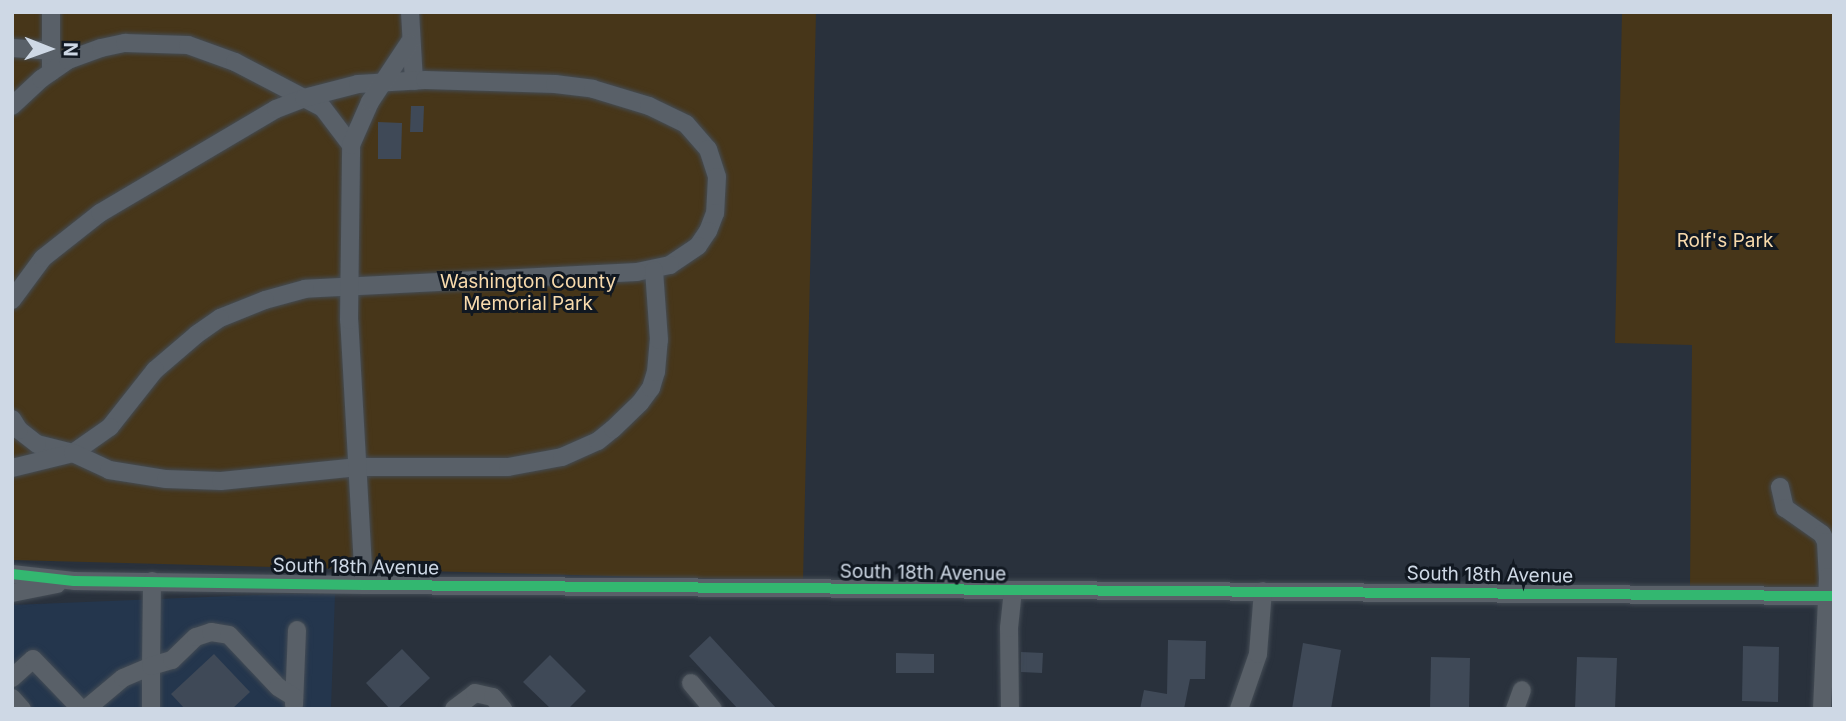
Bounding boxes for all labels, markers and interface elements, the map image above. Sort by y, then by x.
north arrow [14,14,84,84]
text: N [59,42,82,57]
park label: Rolf's Park [1677,230,1773,252]
park label: Washington County Memorial Park [440,271,616,315]
street label: South 18th Avenue [272,554,440,580]
street label: South 18th Avenue [839,560,1007,586]
street label: South 18th Avenue [1406,562,1574,588]

